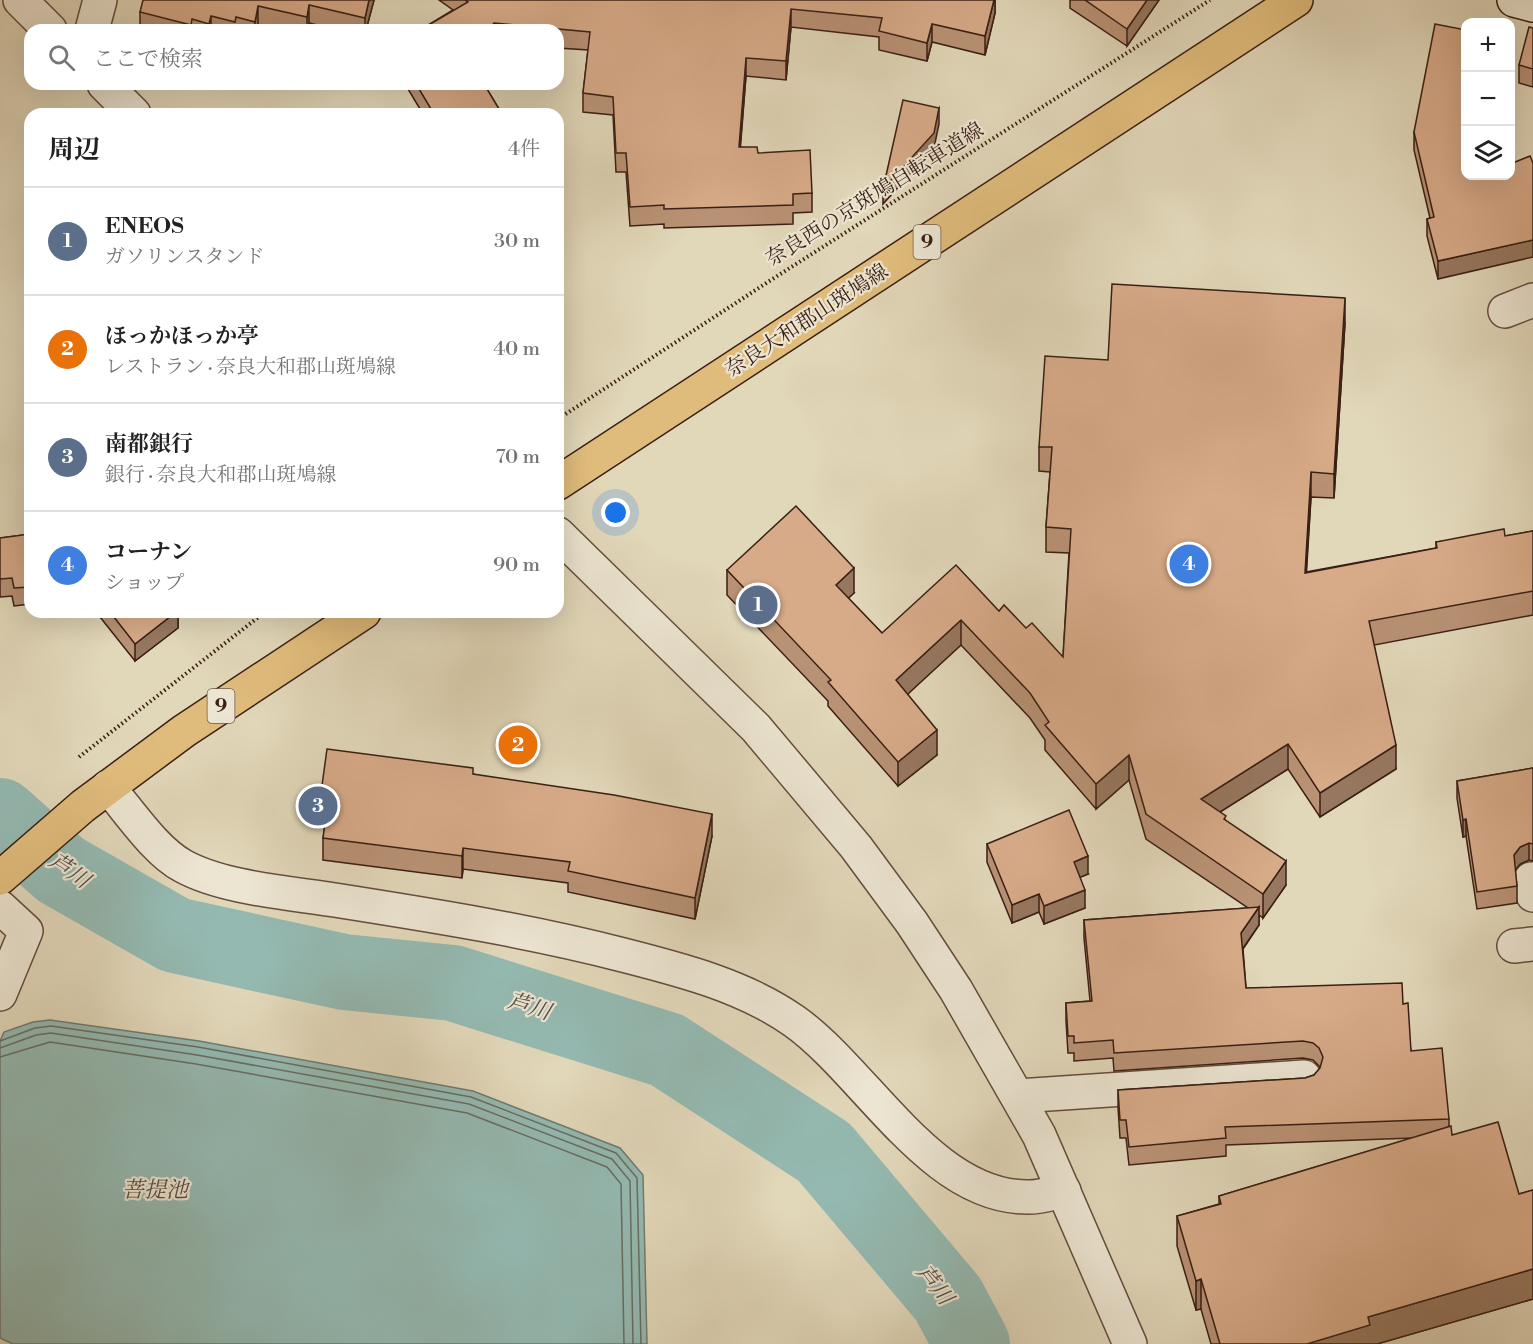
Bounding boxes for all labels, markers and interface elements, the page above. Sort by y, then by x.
map controls [1461,18,1515,180]
button: + [1461,18,1515,72]
search box [24,24,564,90]
icon: search [45,41,78,74]
text: ここで検索 [93,46,203,73]
button: − [1461,72,1515,126]
street label: 奈良西の京斑鳩自転車道線 [761,117,989,273]
button: layers [1461,126,1515,180]
text: 周辺 [48,134,100,166]
text: 4件 [508,137,540,162]
text: ENEOS [105,213,184,240]
road number: 9 [914,225,940,259]
text: 1 [63,229,72,254]
text: 30 m [494,229,540,254]
text: ガソリンスタンド [105,245,264,270]
street label: 奈良大和郡山斑鳩線 [721,259,893,383]
text: ほっかほっか亭 [105,323,259,350]
text: 2 [61,337,74,362]
text: 40 m [493,337,540,362]
text: レストラン · 奈良大和郡山斑鳩線 [105,355,396,380]
text: 南都銀行 [105,431,193,458]
text: 3 [61,445,74,470]
text: 70 m [496,445,540,470]
text: 銀行 · 奈良大和郡山斑鳩線 [105,463,337,488]
your location [601,498,630,527]
text: コーナン [105,539,192,566]
pin: 4 [1170,542,1208,586]
text: 4 [61,553,74,578]
text: 90 m [493,553,540,578]
text: ショップ [105,571,185,596]
pin: 1 [738,582,777,628]
road number: 9 [208,689,234,723]
pin: 2 [498,722,538,768]
pin: 3 [298,784,338,828]
water label: 芦川 [43,848,96,896]
water label: 芦川 [504,988,556,1027]
water label: 菩提池 [122,1177,191,1204]
water label: 芦川 [910,1259,959,1312]

